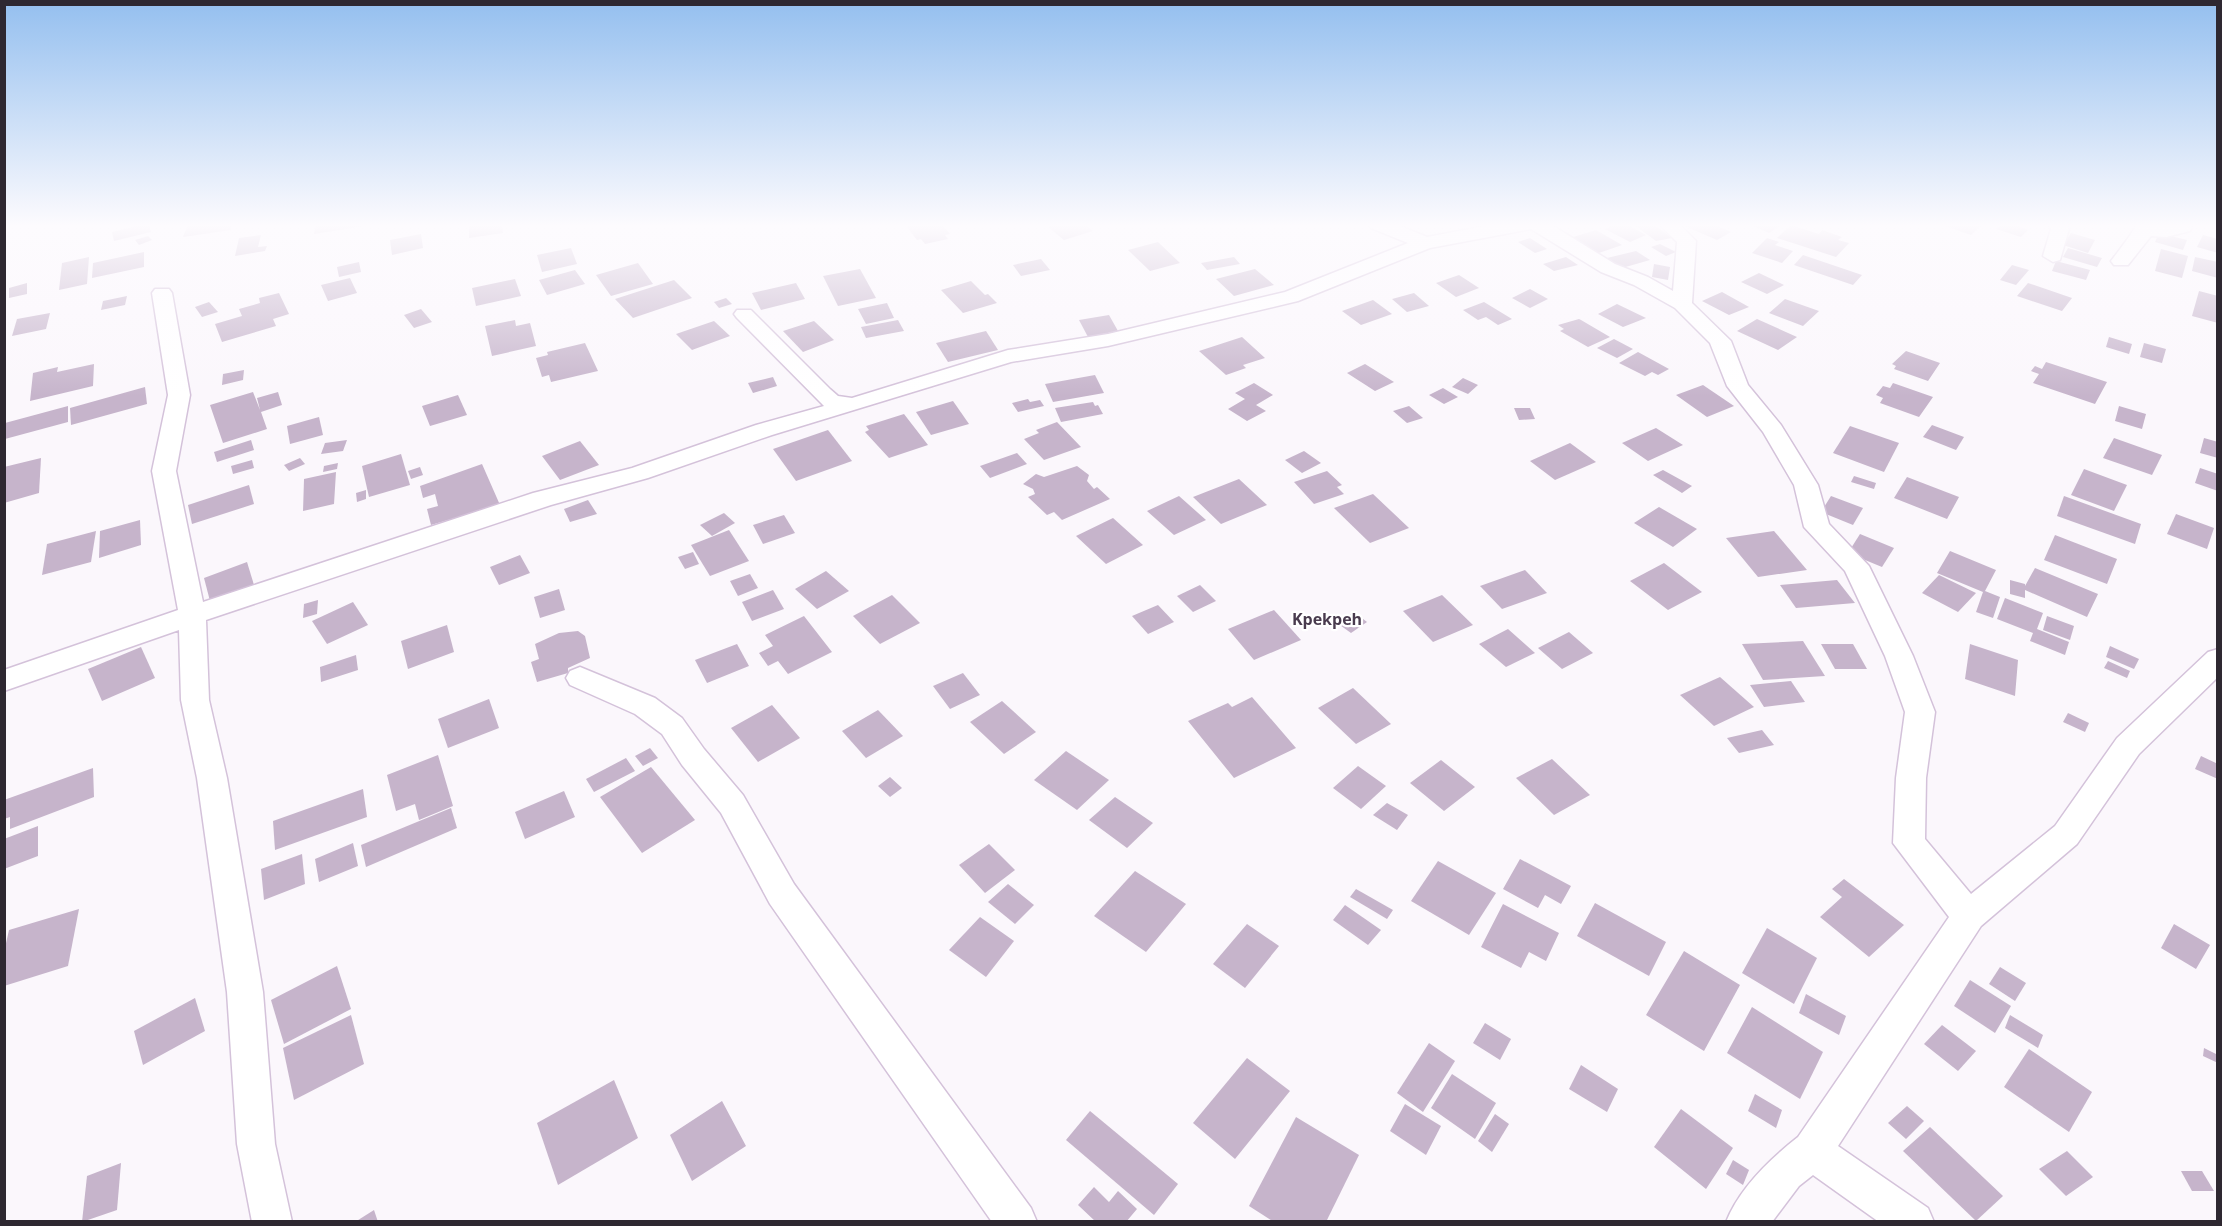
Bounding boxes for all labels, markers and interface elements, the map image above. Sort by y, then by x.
district label: Kpekpeh [1292,608,1362,630]

